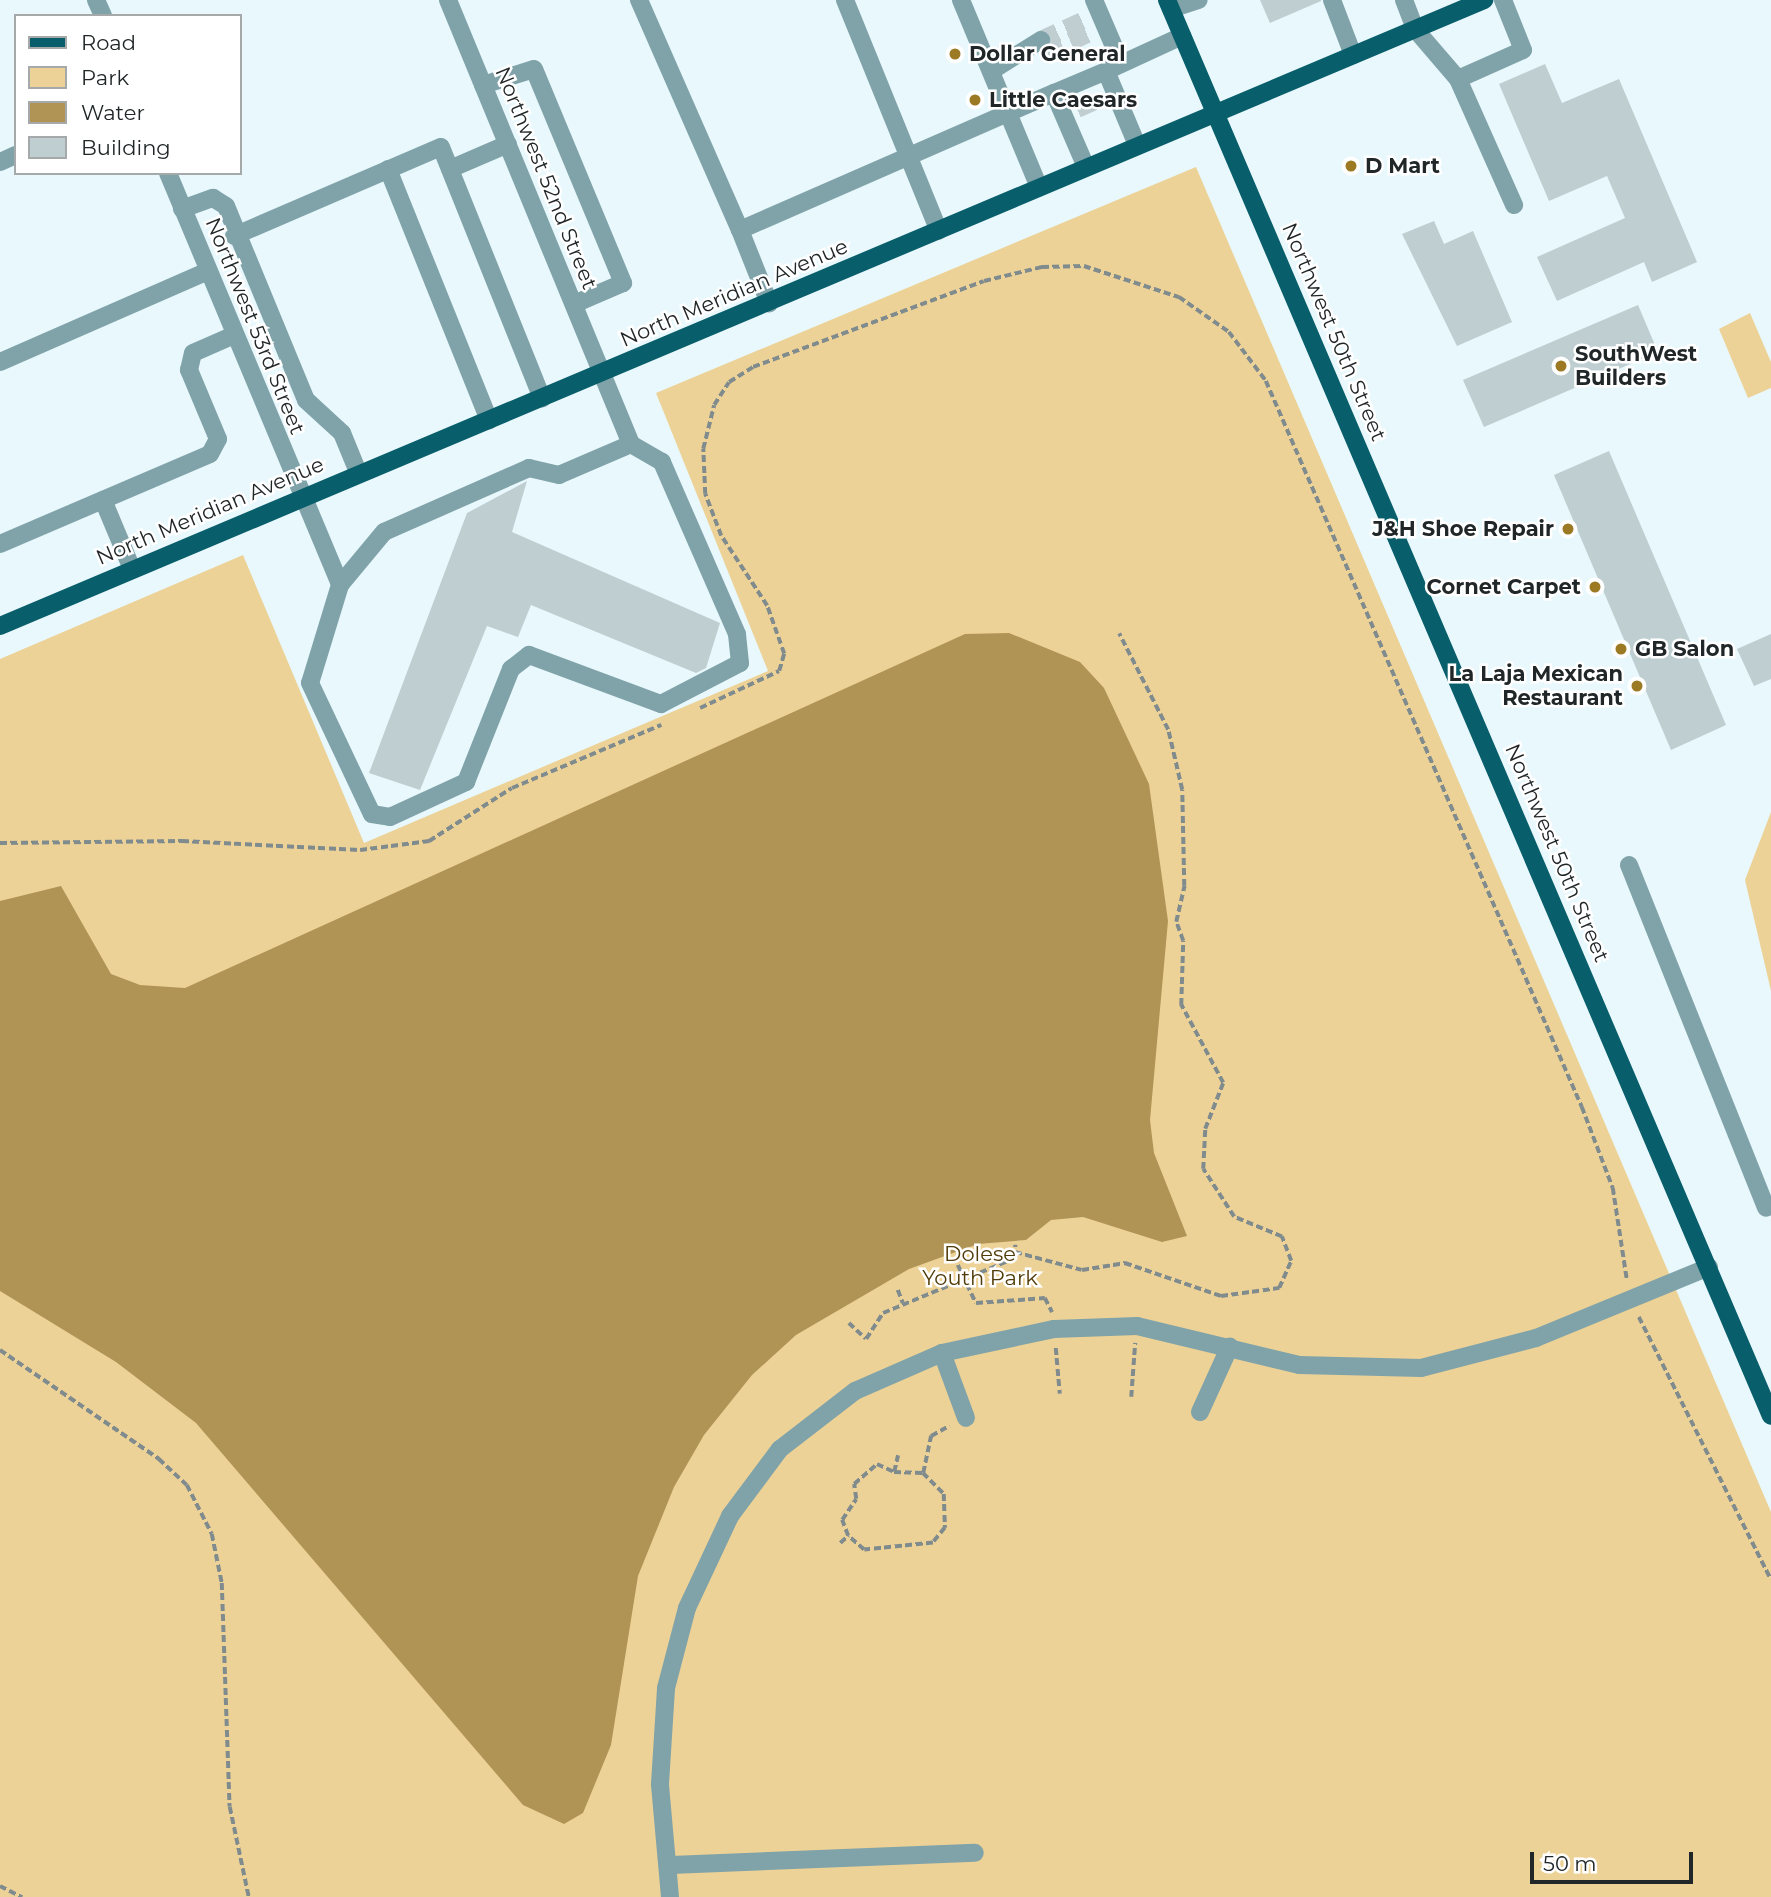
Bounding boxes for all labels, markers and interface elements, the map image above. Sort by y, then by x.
legend [14,14,242,175]
text: Road [81,30,136,55]
place label: Dollar General [969,41,1125,67]
marker: Dollar General [947,46,963,62]
street label: Northwest 52nd Street [490,63,602,293]
text: Park [81,65,129,90]
place label: Little Caesars [989,87,1137,113]
marker: Little Caesars [967,92,983,108]
text: Water [81,100,145,125]
text: Building [81,135,171,160]
place label: D Mart [1365,153,1440,179]
marker: D Mart [1343,158,1359,174]
street label: Northwest 53rd Street [200,214,310,438]
street label: Northwest 50th Street [1277,219,1391,445]
street label: North Meridian Avenue [616,234,852,352]
place label: SouthWest Builders [1575,341,1697,391]
marker: SouthWest Builders [1553,358,1569,374]
street label: North Meridian Avenue [92,452,328,570]
place label: J&H Shoe Repair [1372,516,1554,542]
marker: J&H Shoe Repair [1560,521,1576,537]
place label: Cornet Carpet [1427,574,1581,600]
marker: Cornet Carpet [1587,579,1603,595]
place label: GB Salon [1635,636,1734,662]
marker: GB Salon [1613,641,1629,657]
place label: La Laja Mexican Restaurant [1449,661,1623,711]
marker: La Laja Mexican Restaurant [1629,678,1645,694]
street label: Northwest 50th Street [1500,740,1614,966]
park label: Dolese Youth Park [922,1241,1038,1291]
scale bar [1533,1838,1696,1882]
text: 50 m [1543,1851,1597,1876]

